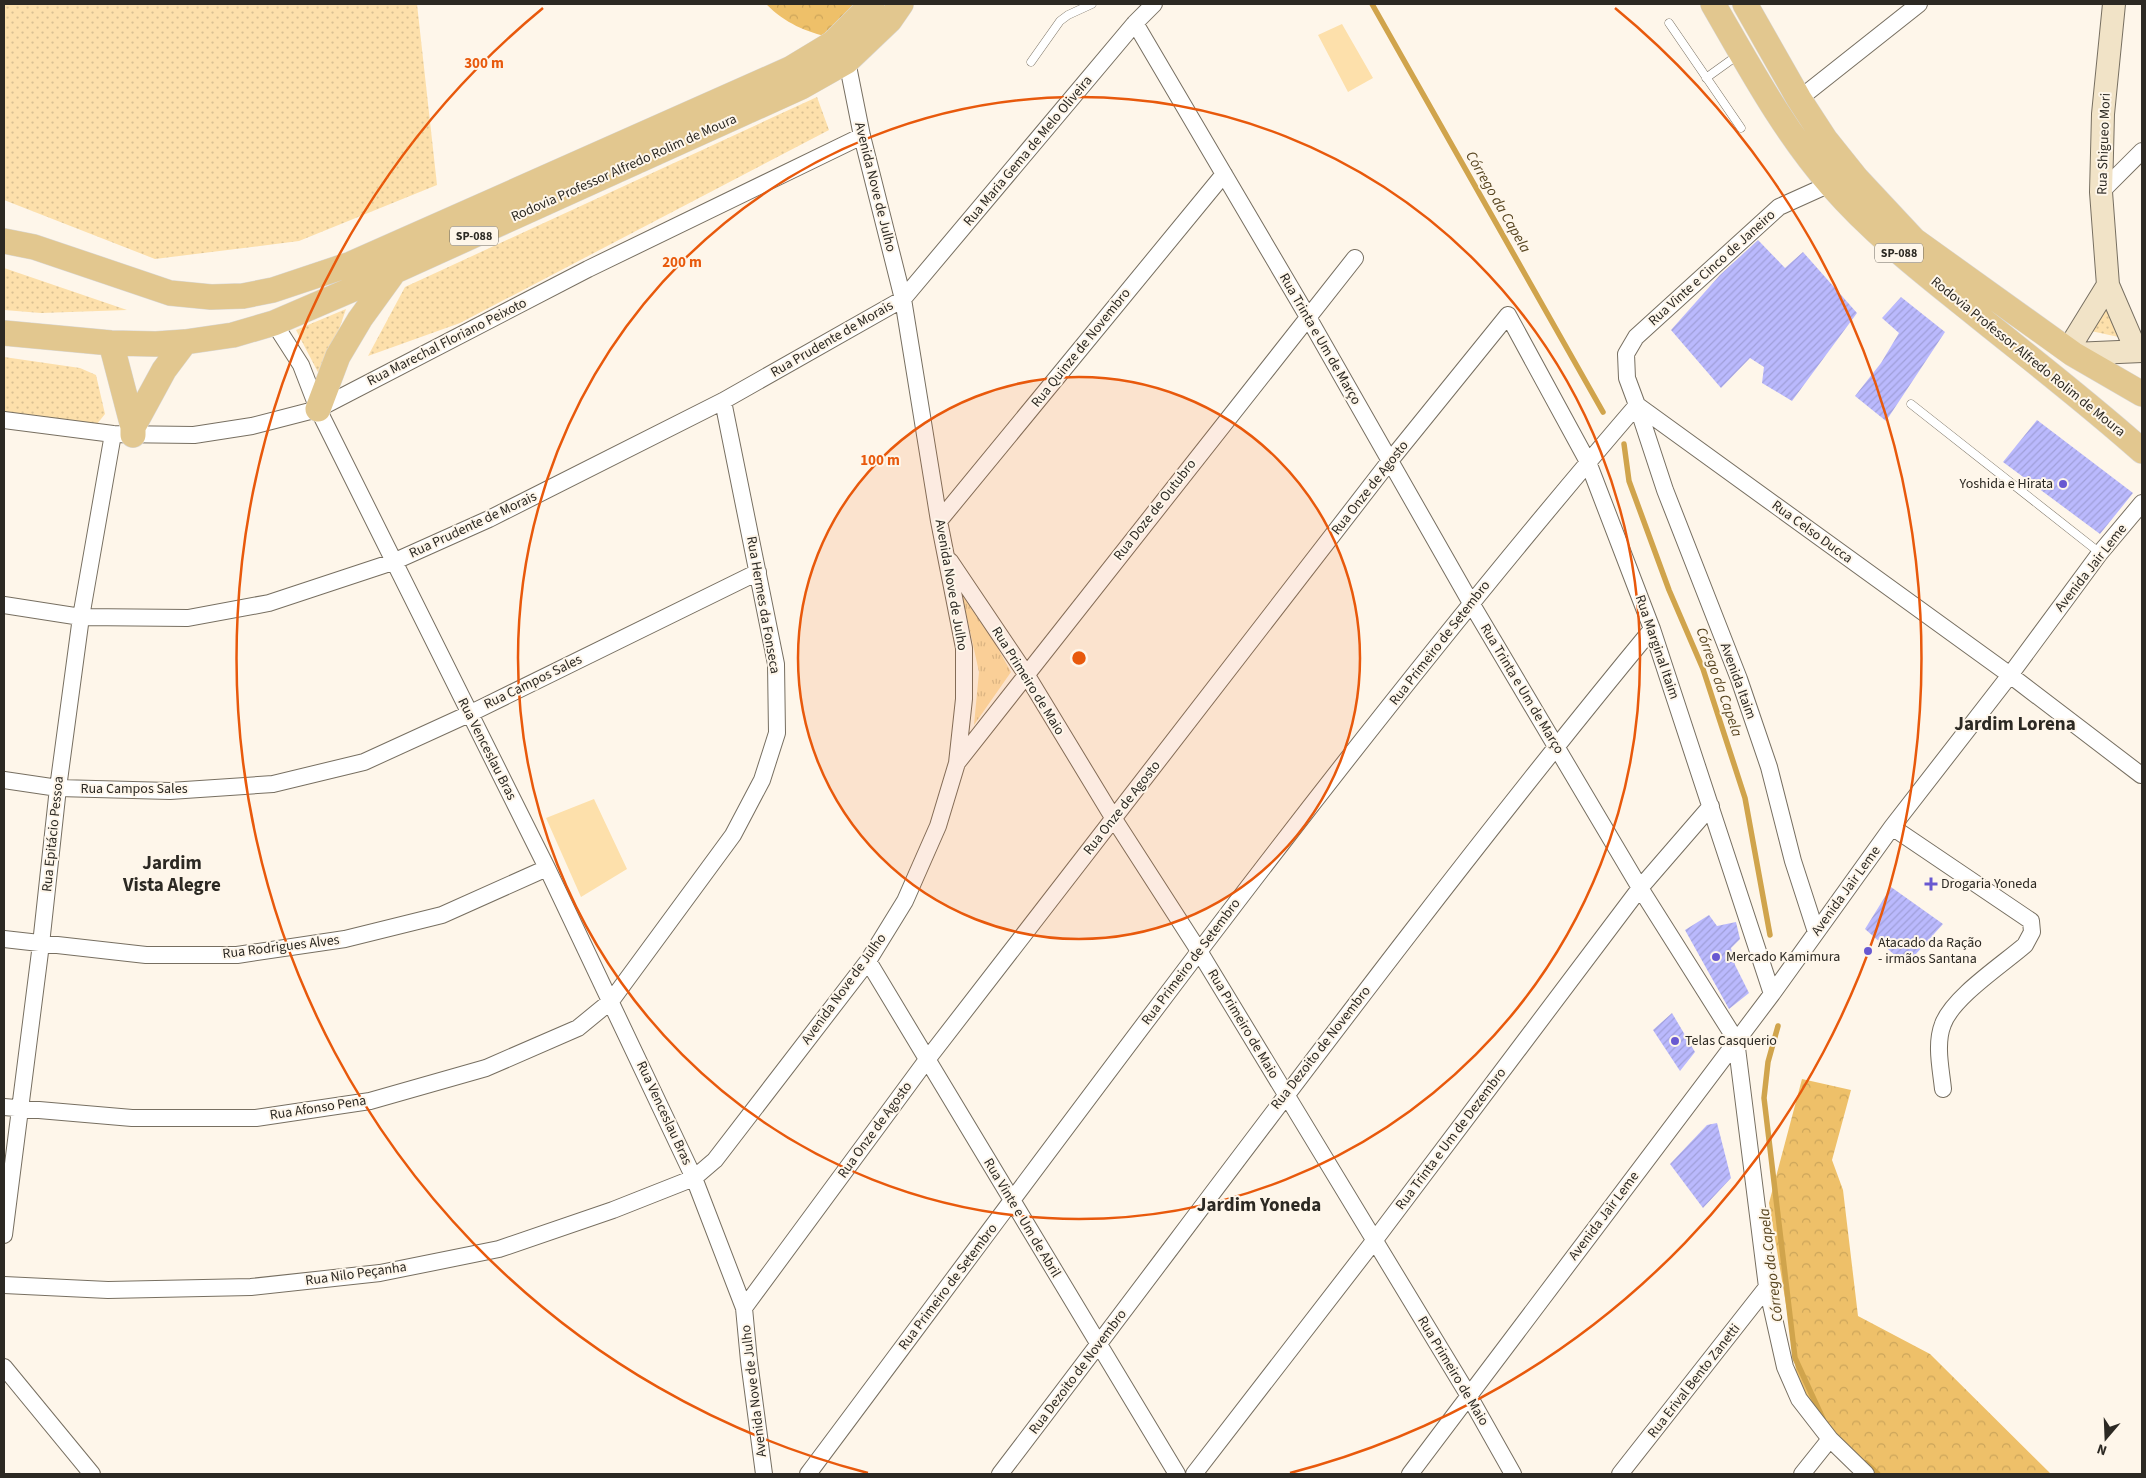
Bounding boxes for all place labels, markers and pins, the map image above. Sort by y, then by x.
place label: Yoshida e Hirata [1959,474,2053,494]
marker: Yoshida e Hirata [2057,478,2069,490]
centre of rings [1070,649,1088,667]
place label: Drogaria Yoneda [1941,874,2037,894]
marker: Drogaria Yoneda [1925,878,1937,890]
place label: Atacado da Ração - irmãos Santana [1878,933,1982,969]
marker: Atacado da Ração - irmãos Santana [1862,945,1874,957]
place label: Mercado Kamimura [1726,947,1840,967]
marker: Mercado Kamimura [1710,951,1722,963]
place label: Telas Casquerio [1685,1031,1777,1051]
marker: Telas Casquerio [1669,1035,1681,1047]

